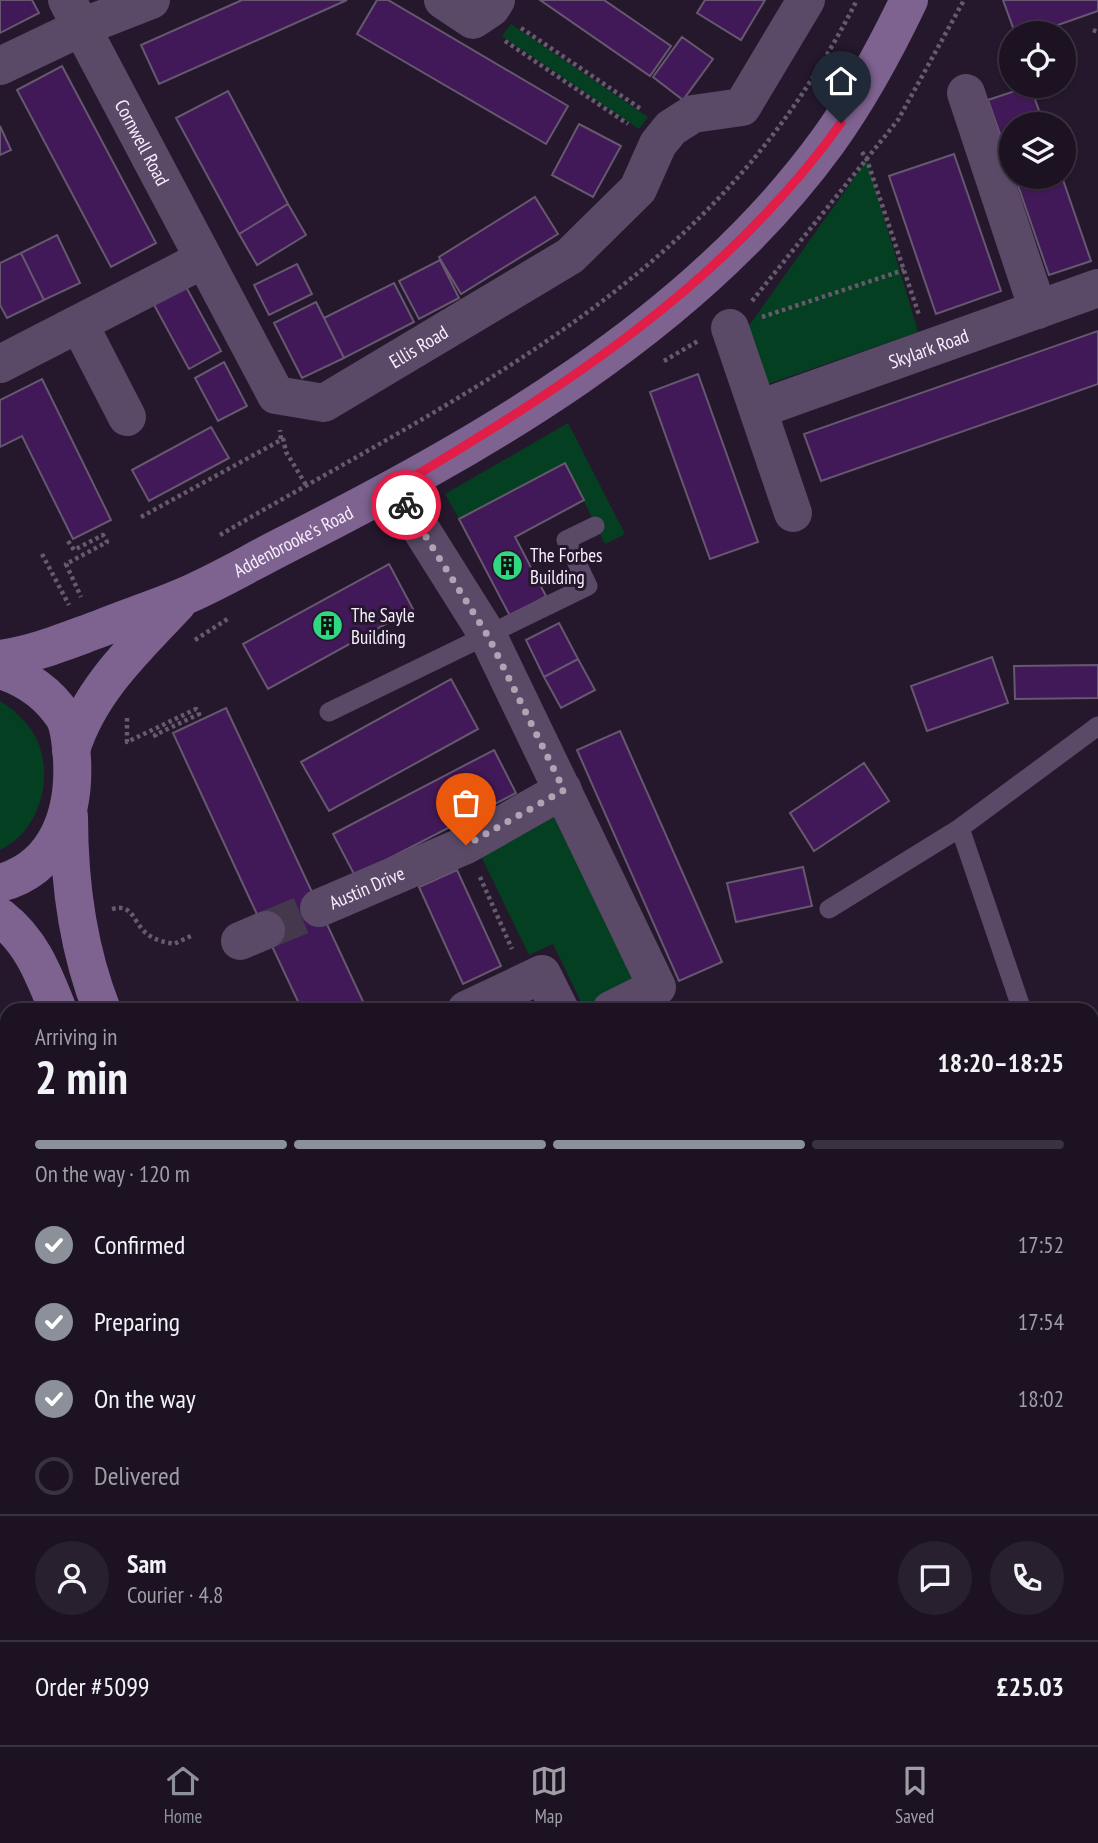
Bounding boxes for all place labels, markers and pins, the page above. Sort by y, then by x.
pin [811,51,871,123]
place label: The Forbes Building [530,543,603,589]
building icon: The Forbes Building [490,549,524,583]
place label: The Sayle Building [351,603,415,649]
building icon: The Sayle Building [311,609,345,643]
pin [436,773,496,845]

